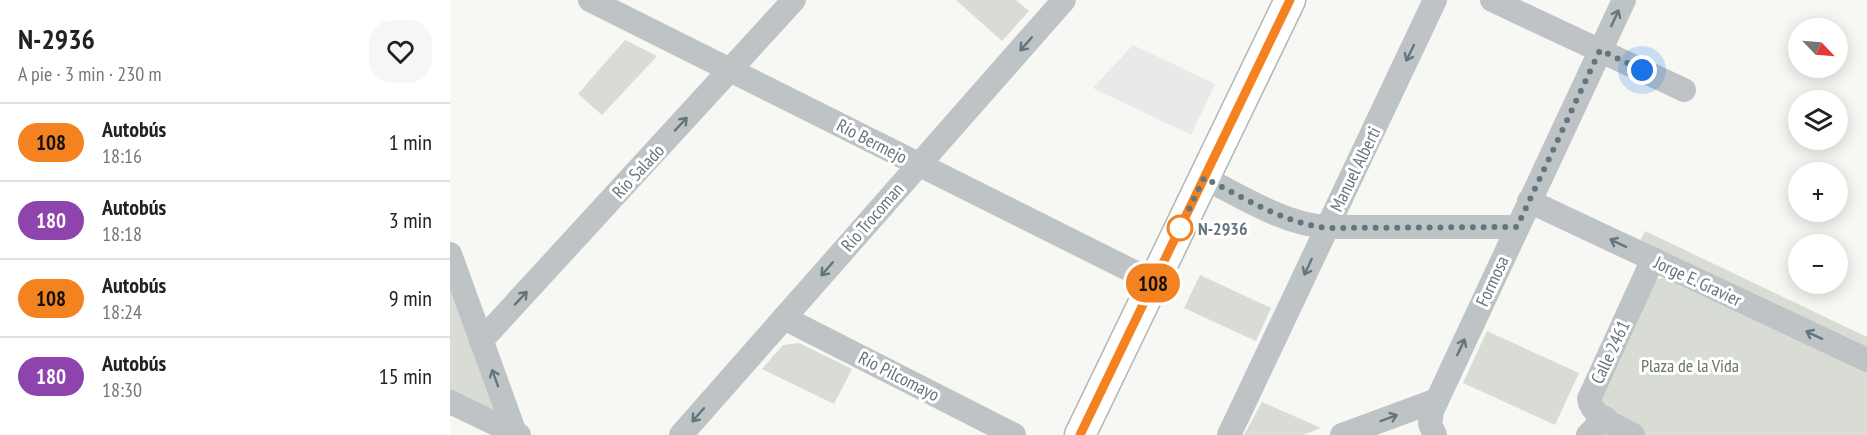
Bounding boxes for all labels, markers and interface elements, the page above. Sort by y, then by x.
one-way arrow [1610,10,1622,28]
north arrow [1788,18,1848,78]
map controls [1788,18,1848,294]
text: N-2936 [18,20,95,57]
button: heart [369,20,432,83]
one-way arrow [1019,36,1033,51]
one-way arrow [1404,43,1416,61]
your location [1627,55,1657,85]
text: A pie · 3 min · 230 m [18,61,161,87]
button: layers [1788,90,1848,150]
street label: Río Bermejo [833,114,911,169]
text: Autobús [102,115,166,143]
one-way arrow [674,116,688,131]
street label: Manuel Alberti [1325,123,1385,215]
text: 1 min [389,128,432,156]
text: 108 [36,129,66,156]
street label: Río Salado [607,139,669,203]
text: 18:16 [102,143,142,169]
button: + [1788,162,1848,222]
street label: Río Trocoman [836,178,908,256]
text: Autobús [102,193,166,221]
text: 3 min [389,206,432,234]
text: 180 [36,207,66,234]
marker: N-2936 [1167,215,1193,241]
place label: N-2936 [1198,217,1248,240]
text: 18:18 [102,221,142,247]
button: − [1788,234,1848,294]
one-way arrow [1610,237,1628,249]
street label: Jorge E. Gravier [1650,250,1745,311]
street label: Formosa [1470,252,1514,310]
one-way arrow [1302,257,1314,275]
one-way arrow [820,261,834,276]
line badge: 108 [1118,264,1188,302]
text: 108 [1138,270,1168,297]
text: Autobús [102,271,166,299]
text: 9 min [389,284,432,312]
text: 108 [36,285,66,312]
one-way arrow [513,291,528,306]
text: 18:24 [102,299,142,325]
street label: Calle 2461 [1585,317,1635,387]
one-way arrow [1806,328,1824,340]
one-way arrow [1457,338,1468,356]
street label: Río Pilcomayo [855,346,943,406]
text: Autobús [102,349,166,377]
park label: Plaza de la Vida [1641,354,1739,377]
text: 15 min [379,362,432,390]
text: 180 [36,363,66,390]
one-way arrow [488,369,499,388]
text: 18:30 [102,377,142,403]
one-way arrow [692,407,705,423]
one-way arrow [1379,411,1398,422]

